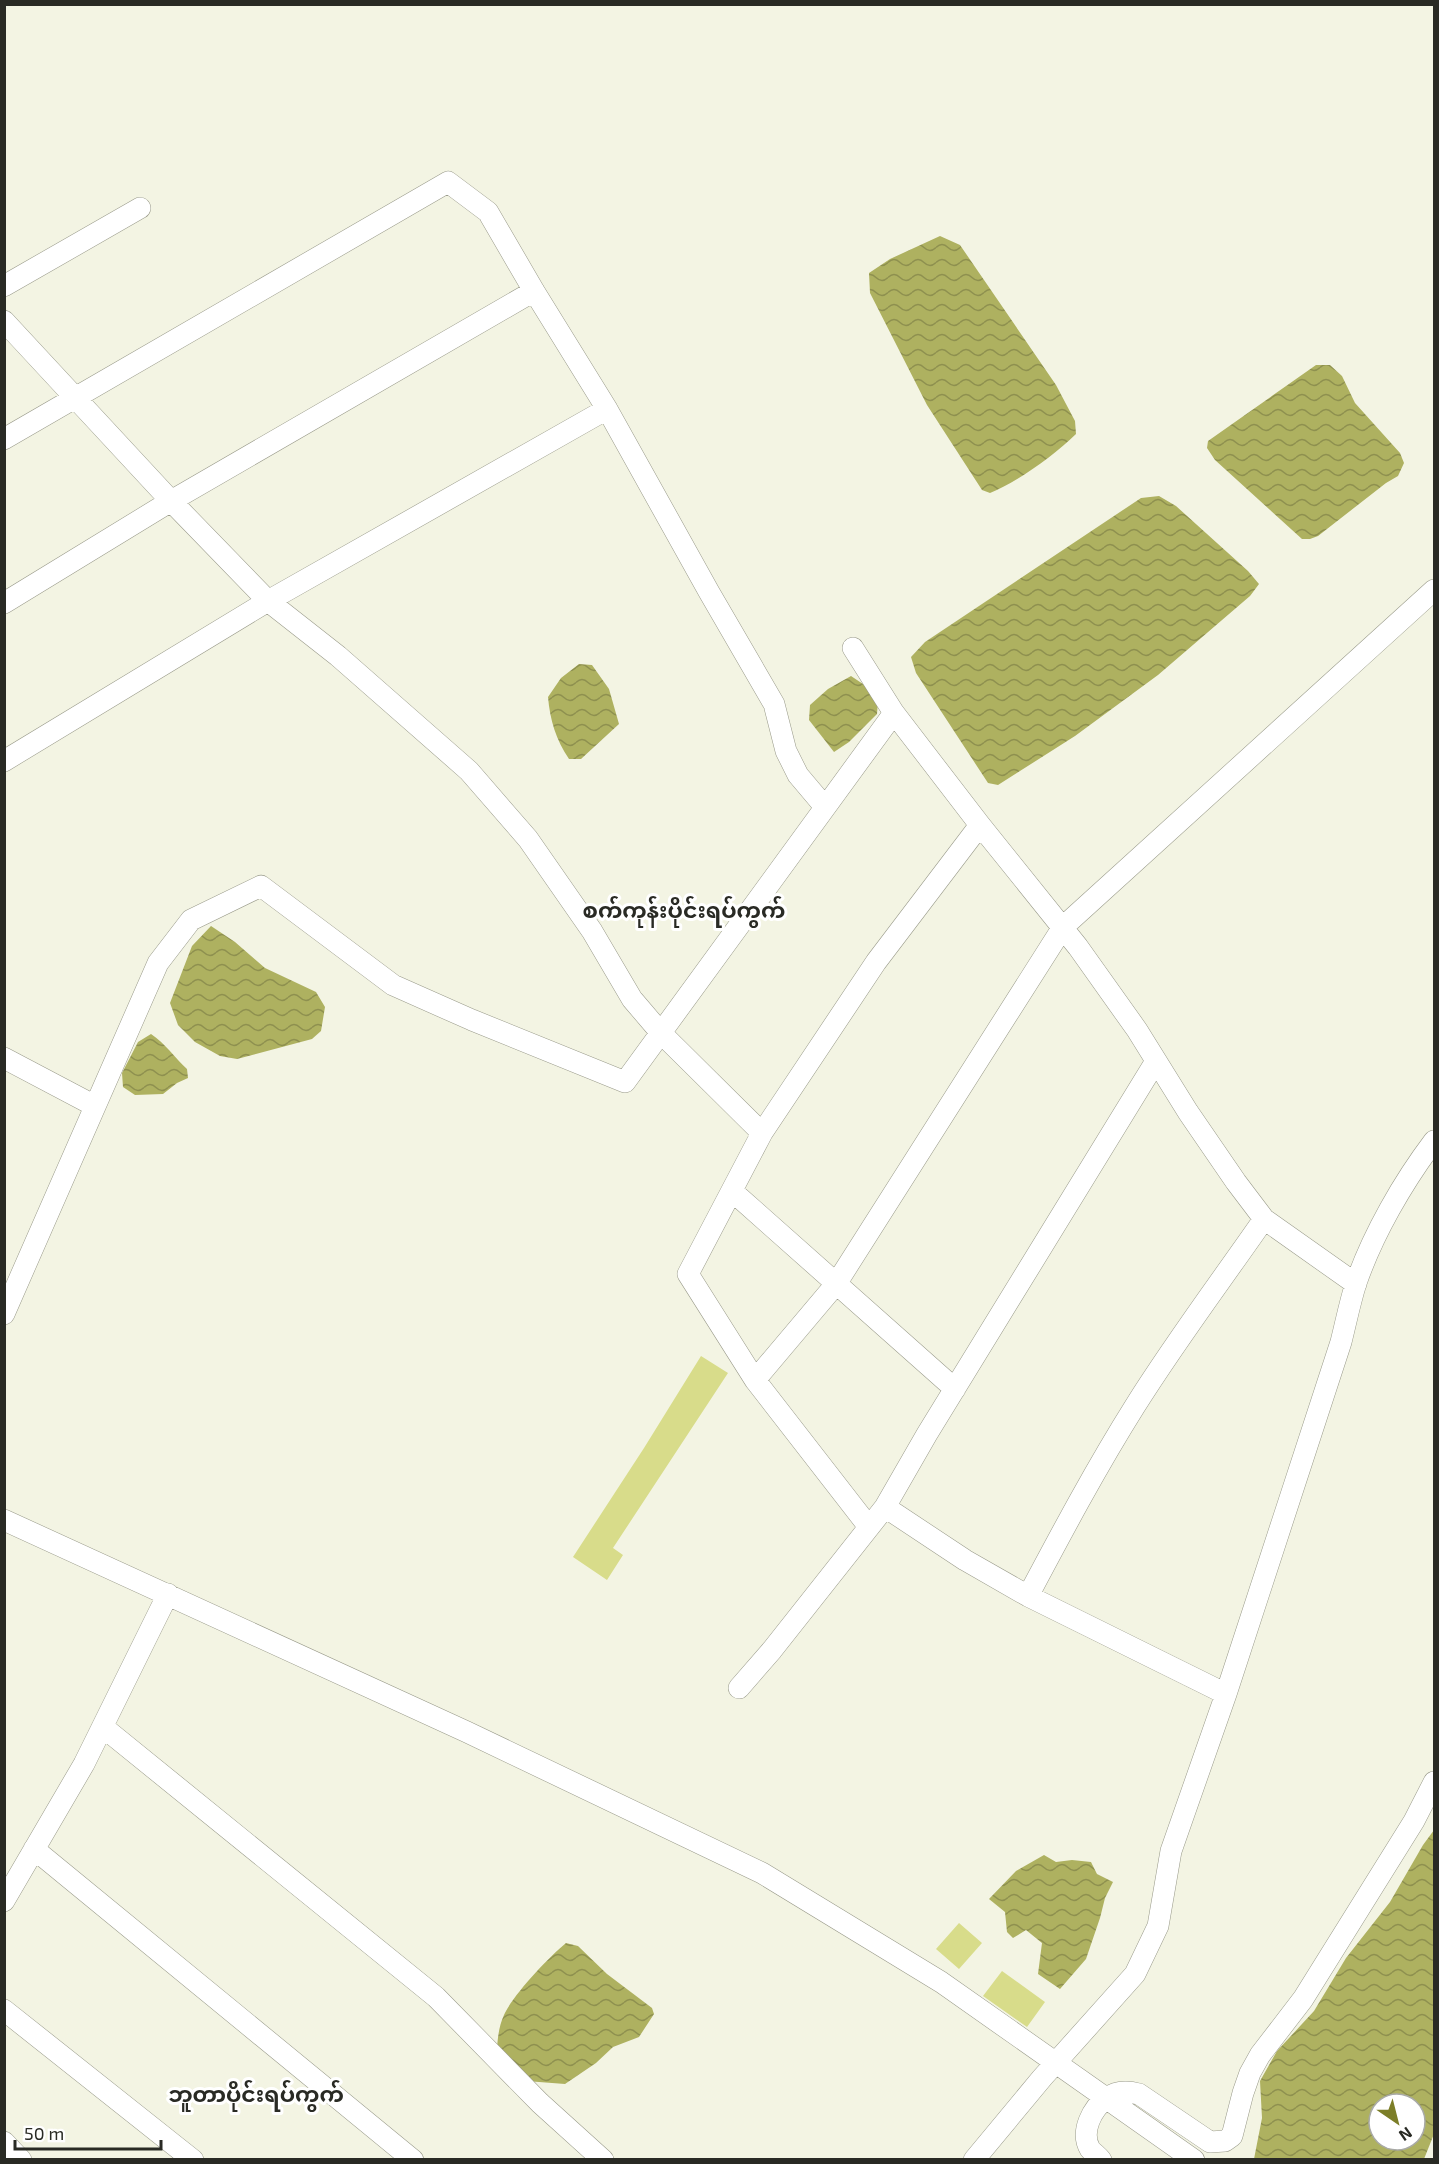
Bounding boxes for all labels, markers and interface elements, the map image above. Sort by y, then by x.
district label: စက်ကုန်းပိုင်းရပ်ကွက် [583,895,785,928]
district label: ဘူတာပိုင်းရပ်ကွက် [168,2079,344,2112]
north arrow [1367,2092,1427,2152]
scale bar [15,2113,160,2151]
text: 50 m [24,2122,64,2144]
text: N [1396,2124,1416,2146]

